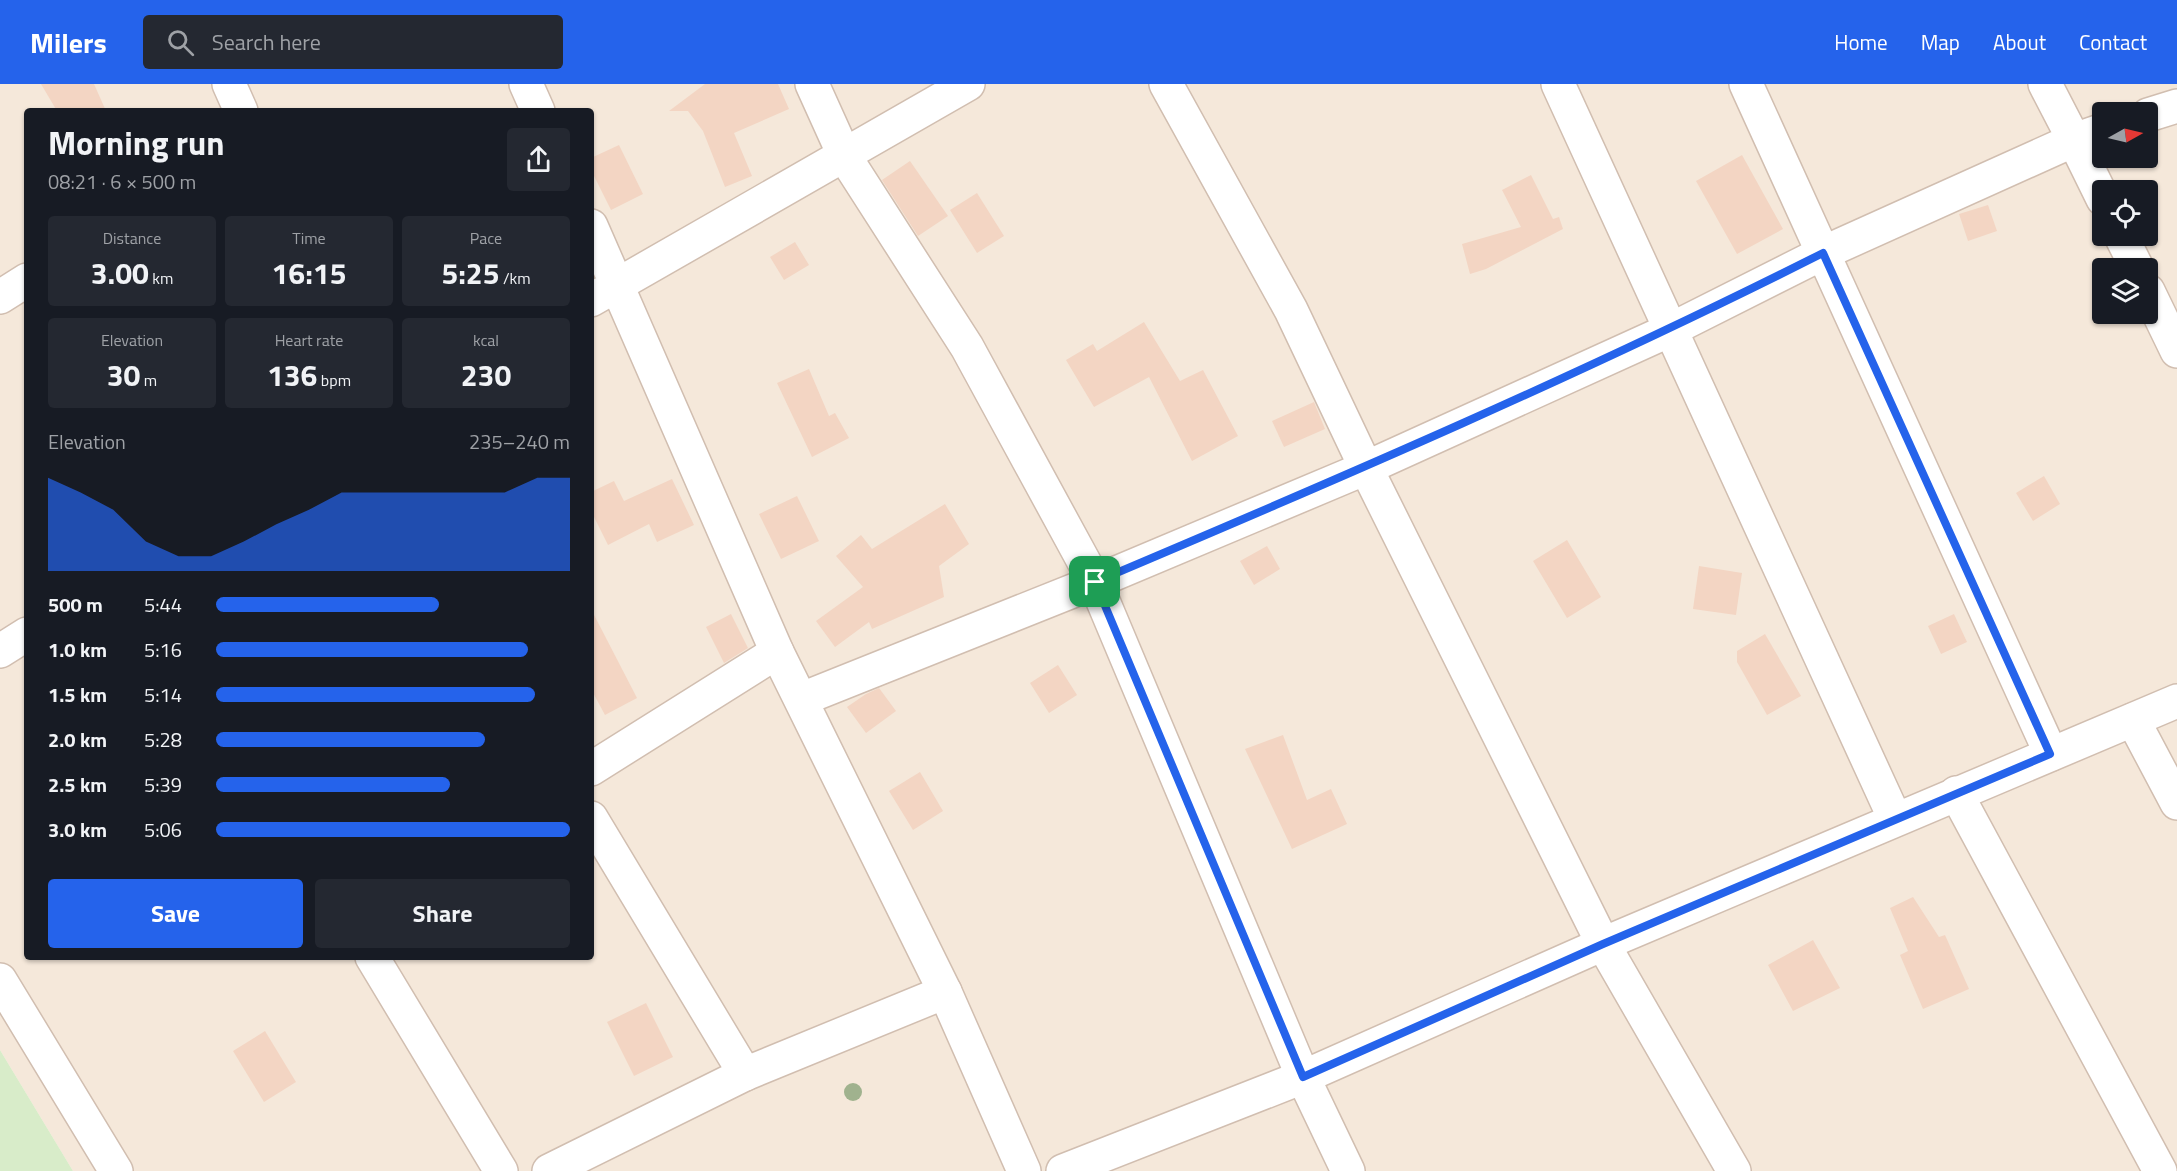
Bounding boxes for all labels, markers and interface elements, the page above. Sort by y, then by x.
search box [143,15,563,69]
text: Milers [30,21,107,64]
text: Search here [212,25,321,59]
icon: search [164,26,197,59]
text: Home [1834,26,1888,58]
text: Map [1921,26,1960,58]
text: About [1993,26,2046,58]
text: Contact [2079,26,2147,58]
north arrow [2092,102,2158,168]
map controls [2092,102,2158,324]
text: Morning run [48,118,225,168]
button: share [507,128,570,191]
text: 08:21 · 6 × 500 m [48,166,196,197]
button: locate [2092,180,2158,246]
text: Distance [103,226,161,250]
text: Time [292,226,326,250]
text: Pace [470,226,502,250]
text: 3.00 [91,250,149,296]
text: 16:15 [272,250,346,296]
text: 5:25 [441,250,499,296]
button: layers [2092,258,2158,324]
text: km [149,266,173,290]
text: /km [499,266,531,290]
text: Elevation [101,328,163,352]
text: Heart rate [275,328,343,352]
text: kcal [473,328,499,352]
text: 30 [107,352,140,398]
text: 136 [267,352,317,398]
text: 230 [461,352,511,398]
text: m [140,368,157,392]
text: bpm [317,368,351,392]
text: Elevation [48,426,126,457]
text: 235–240 m [469,426,570,457]
pin [1069,556,1120,607]
icon: arrive [1078,565,1111,598]
text: 500 m [48,589,103,620]
text: 5:44 [144,589,182,620]
text: 1.0 km [48,634,107,665]
text: 5:16 [144,634,182,665]
text: 1.5 km [48,679,107,710]
text: 5:14 [144,679,182,710]
text: 2.0 km [48,724,107,755]
text: 5:28 [144,724,182,755]
text: 2.5 km [48,769,107,800]
text: 5:39 [144,769,182,800]
text: 3.0 km [48,814,107,845]
text: 5:06 [144,814,182,845]
button: Save [48,879,303,948]
button: Share [315,879,570,948]

